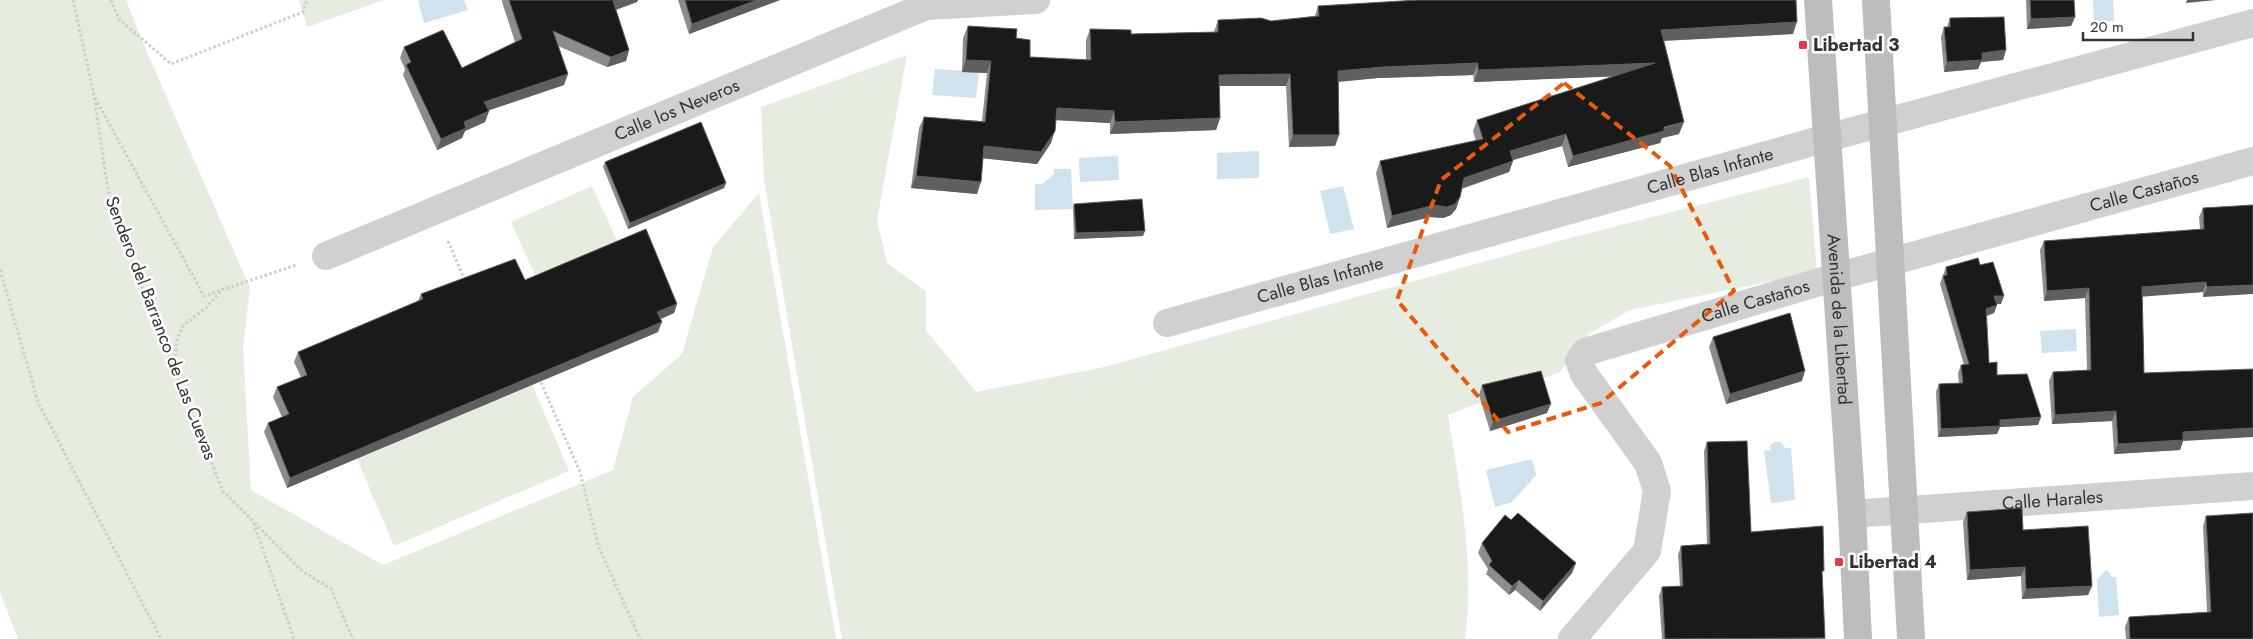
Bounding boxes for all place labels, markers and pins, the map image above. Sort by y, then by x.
place label: Libertad 3 [1813,32,1899,58]
marker: Libertad 3 [1797,39,1809,51]
place label: Libertad 4 [1849,549,1937,575]
marker: Libertad 4 [1833,556,1845,568]

